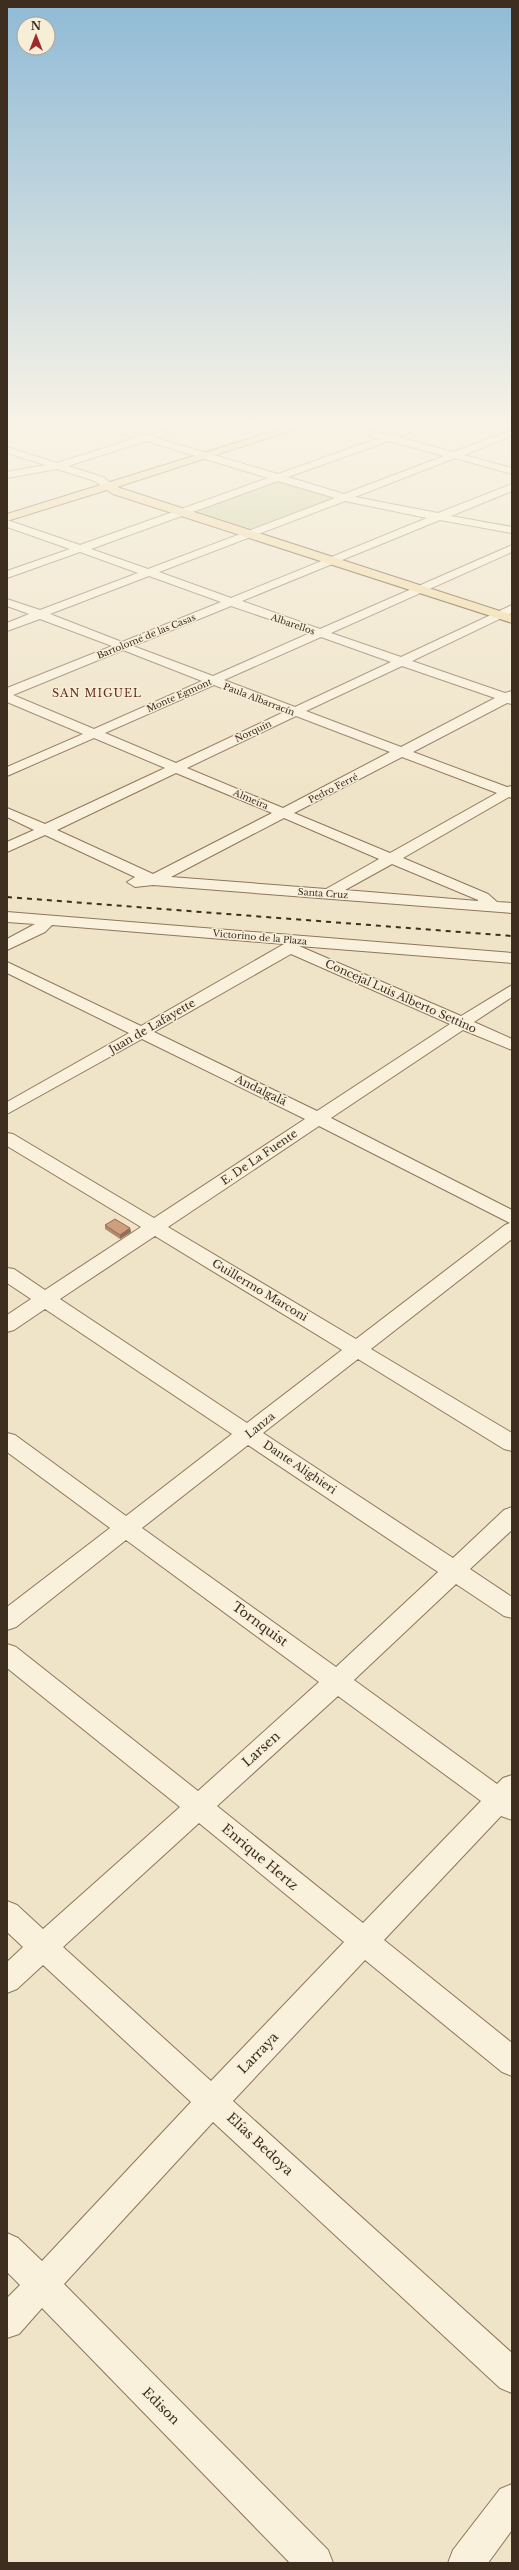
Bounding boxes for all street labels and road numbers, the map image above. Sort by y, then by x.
street label: Bartolomé de las Casas [95,611,197,661]
street label: Albarellos [269,611,317,637]
street label: Monte Egmont [145,676,214,714]
street label: Paula Albarracín [222,680,296,718]
street label: Ñorquín [233,718,273,744]
street label: Pedro Ferré [306,771,360,805]
street label: Almeira [231,786,270,811]
street label: Santa Cruz [297,886,349,900]
street label: Victorino de la Plaza [211,927,308,947]
street label: Concejal Luis Alberto Settino [323,956,479,1036]
street label: Juan de Lafayette [105,996,198,1057]
street label: Andalgalá [232,1071,290,1109]
street label: E. De La Fuente [218,1126,300,1188]
street label: Guillermo Marconi [210,1256,311,1324]
street label: Lanza [242,1408,278,1441]
street label: Dante Alighieri [261,1437,340,1497]
street label: Tornquist [229,1598,291,1650]
street label: Larsen [239,1728,283,1770]
street label: Enrique Hertz [218,1820,302,1894]
street label: Larraya [234,2028,283,2077]
street label: Elías Bedoya [223,2109,297,2180]
street label: Edison [139,2384,183,2428]

